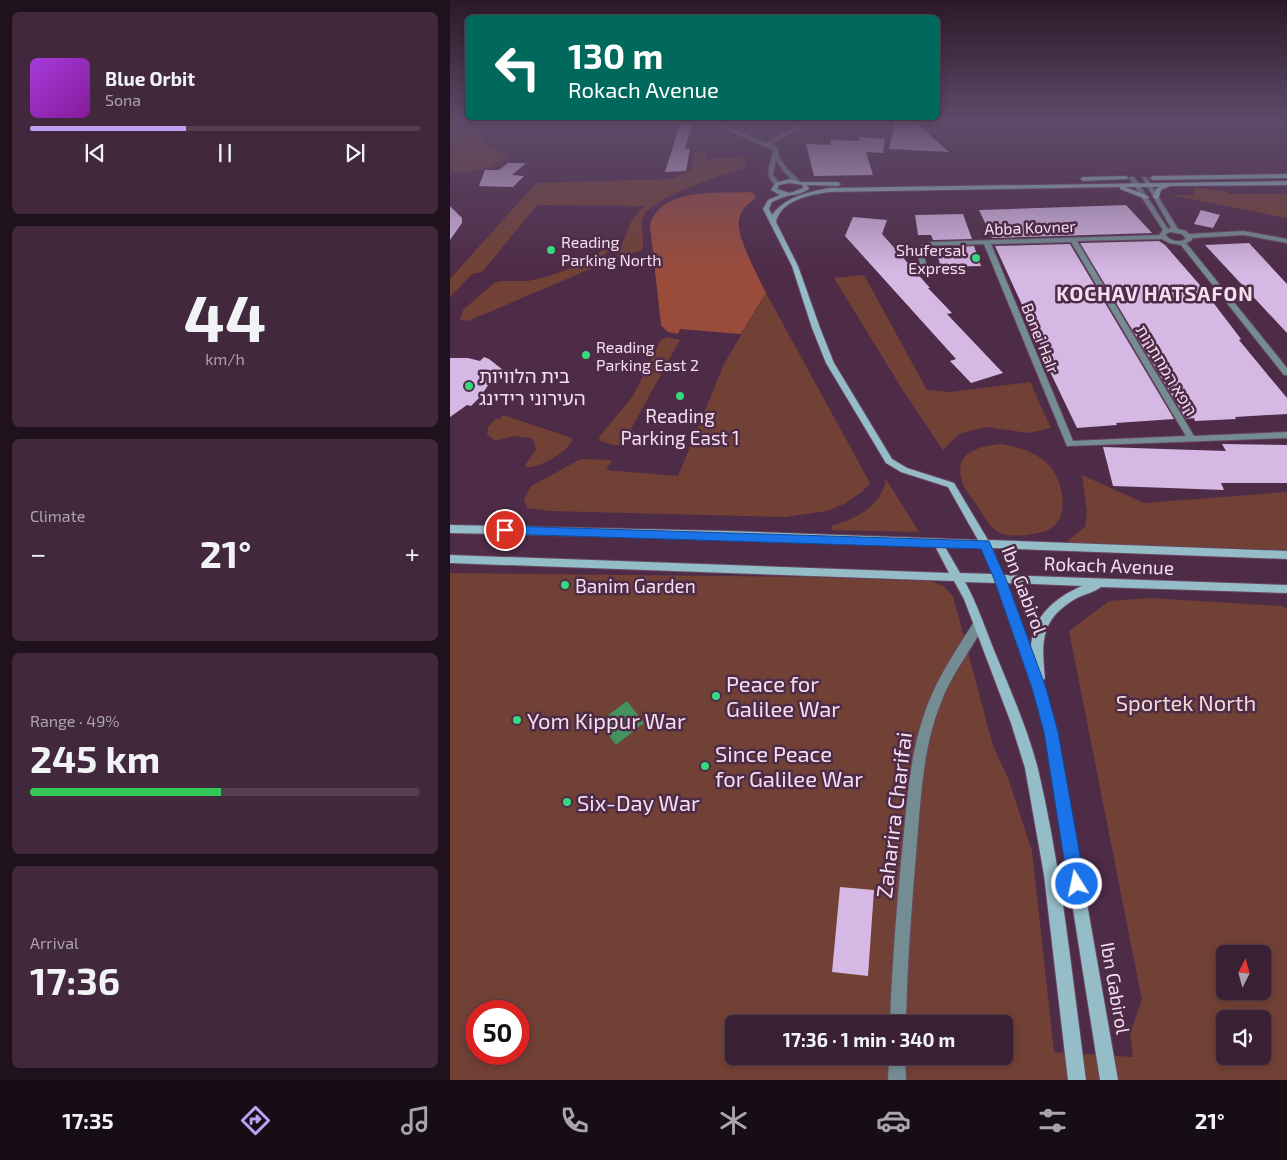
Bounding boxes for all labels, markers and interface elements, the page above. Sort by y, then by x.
text: 130 m [568,34,663,76]
icon: left [485,35,550,100]
text: Blue Orbit [105,67,195,90]
text: Rokach Avenue [568,76,719,102]
text: Sona [105,90,141,109]
icon: previous [81,139,109,167]
icon: pause [211,139,239,167]
icon: next [341,139,369,167]
street label: Abba Kovner [984,216,1077,238]
place label: Reading Parking North [561,232,662,269]
place label: Shufersal Express [896,240,966,277]
marker: Reading Parking North [545,244,557,256]
marker: Shufersal Express [970,252,982,264]
text: 44 [184,277,266,355]
district label: KOCHAV HATSAFON [1056,281,1254,305]
street label: Bonei HaIr [1018,300,1064,377]
street label: רופא המחתרות [1132,321,1202,419]
place label: Reading Parking East 2 [596,337,699,374]
text: km/h [205,349,245,368]
marker: Reading Parking East 2 [580,349,592,361]
place label: בית הלוויות העירוני רידינג [479,364,586,409]
marker: בית הלוויות העירוני רידינג [463,380,475,392]
marker: Reading Parking East 1 [674,390,686,402]
place label: Reading Parking East 1 [620,404,740,449]
text: Climate [30,506,85,525]
pin [484,509,526,551]
icon: arrive [491,516,519,544]
text: 21° [200,530,251,576]
text: − [30,536,46,570]
text: + [405,536,420,570]
street label: Ibn Gabirol [998,543,1052,638]
street label: Rokach Avenue [1043,551,1175,579]
place label: Banim Garden [575,574,696,597]
marker: Banim Garden [559,579,571,591]
place label: Peace for Galilee War [726,670,840,721]
park label: Sportek North [1116,689,1256,715]
marker: Peace for Galilee War [710,690,722,702]
place label: Yom Kippur War [527,707,686,733]
text: Range · 49% [30,711,120,730]
marker: Yom Kippur War [511,714,523,726]
street label: Zaharira Charifai [870,731,916,899]
text: 245 km [30,735,160,781]
place label: Since Peace for Galilee War [715,740,863,791]
marker: Since Peace for Galilee War [699,760,711,772]
place label: Six-Day War [577,789,700,815]
marker: Six-Day War [561,796,573,808]
position arrow [1050,857,1102,909]
text: Arrival [30,933,79,952]
street label: Ibn Gabirol [1097,940,1135,1036]
north arrow [1216,945,1271,1000]
map controls [1216,945,1271,1065]
text: 17:36 [30,957,120,1003]
speed limit sign: 50 [465,1000,530,1065]
button: sound [1216,1010,1271,1065]
text: 17:36 · 1 min · 340 m [783,1028,955,1051]
icon: directions [238,1103,273,1138]
icon: music [398,1103,433,1138]
icon: phone [557,1103,592,1138]
icon: climate [716,1103,751,1138]
icon: car [876,1103,911,1138]
icon: filters [1035,1103,1070,1138]
text: 17:35 [62,1107,114,1133]
text: 21° [1195,1107,1225,1133]

